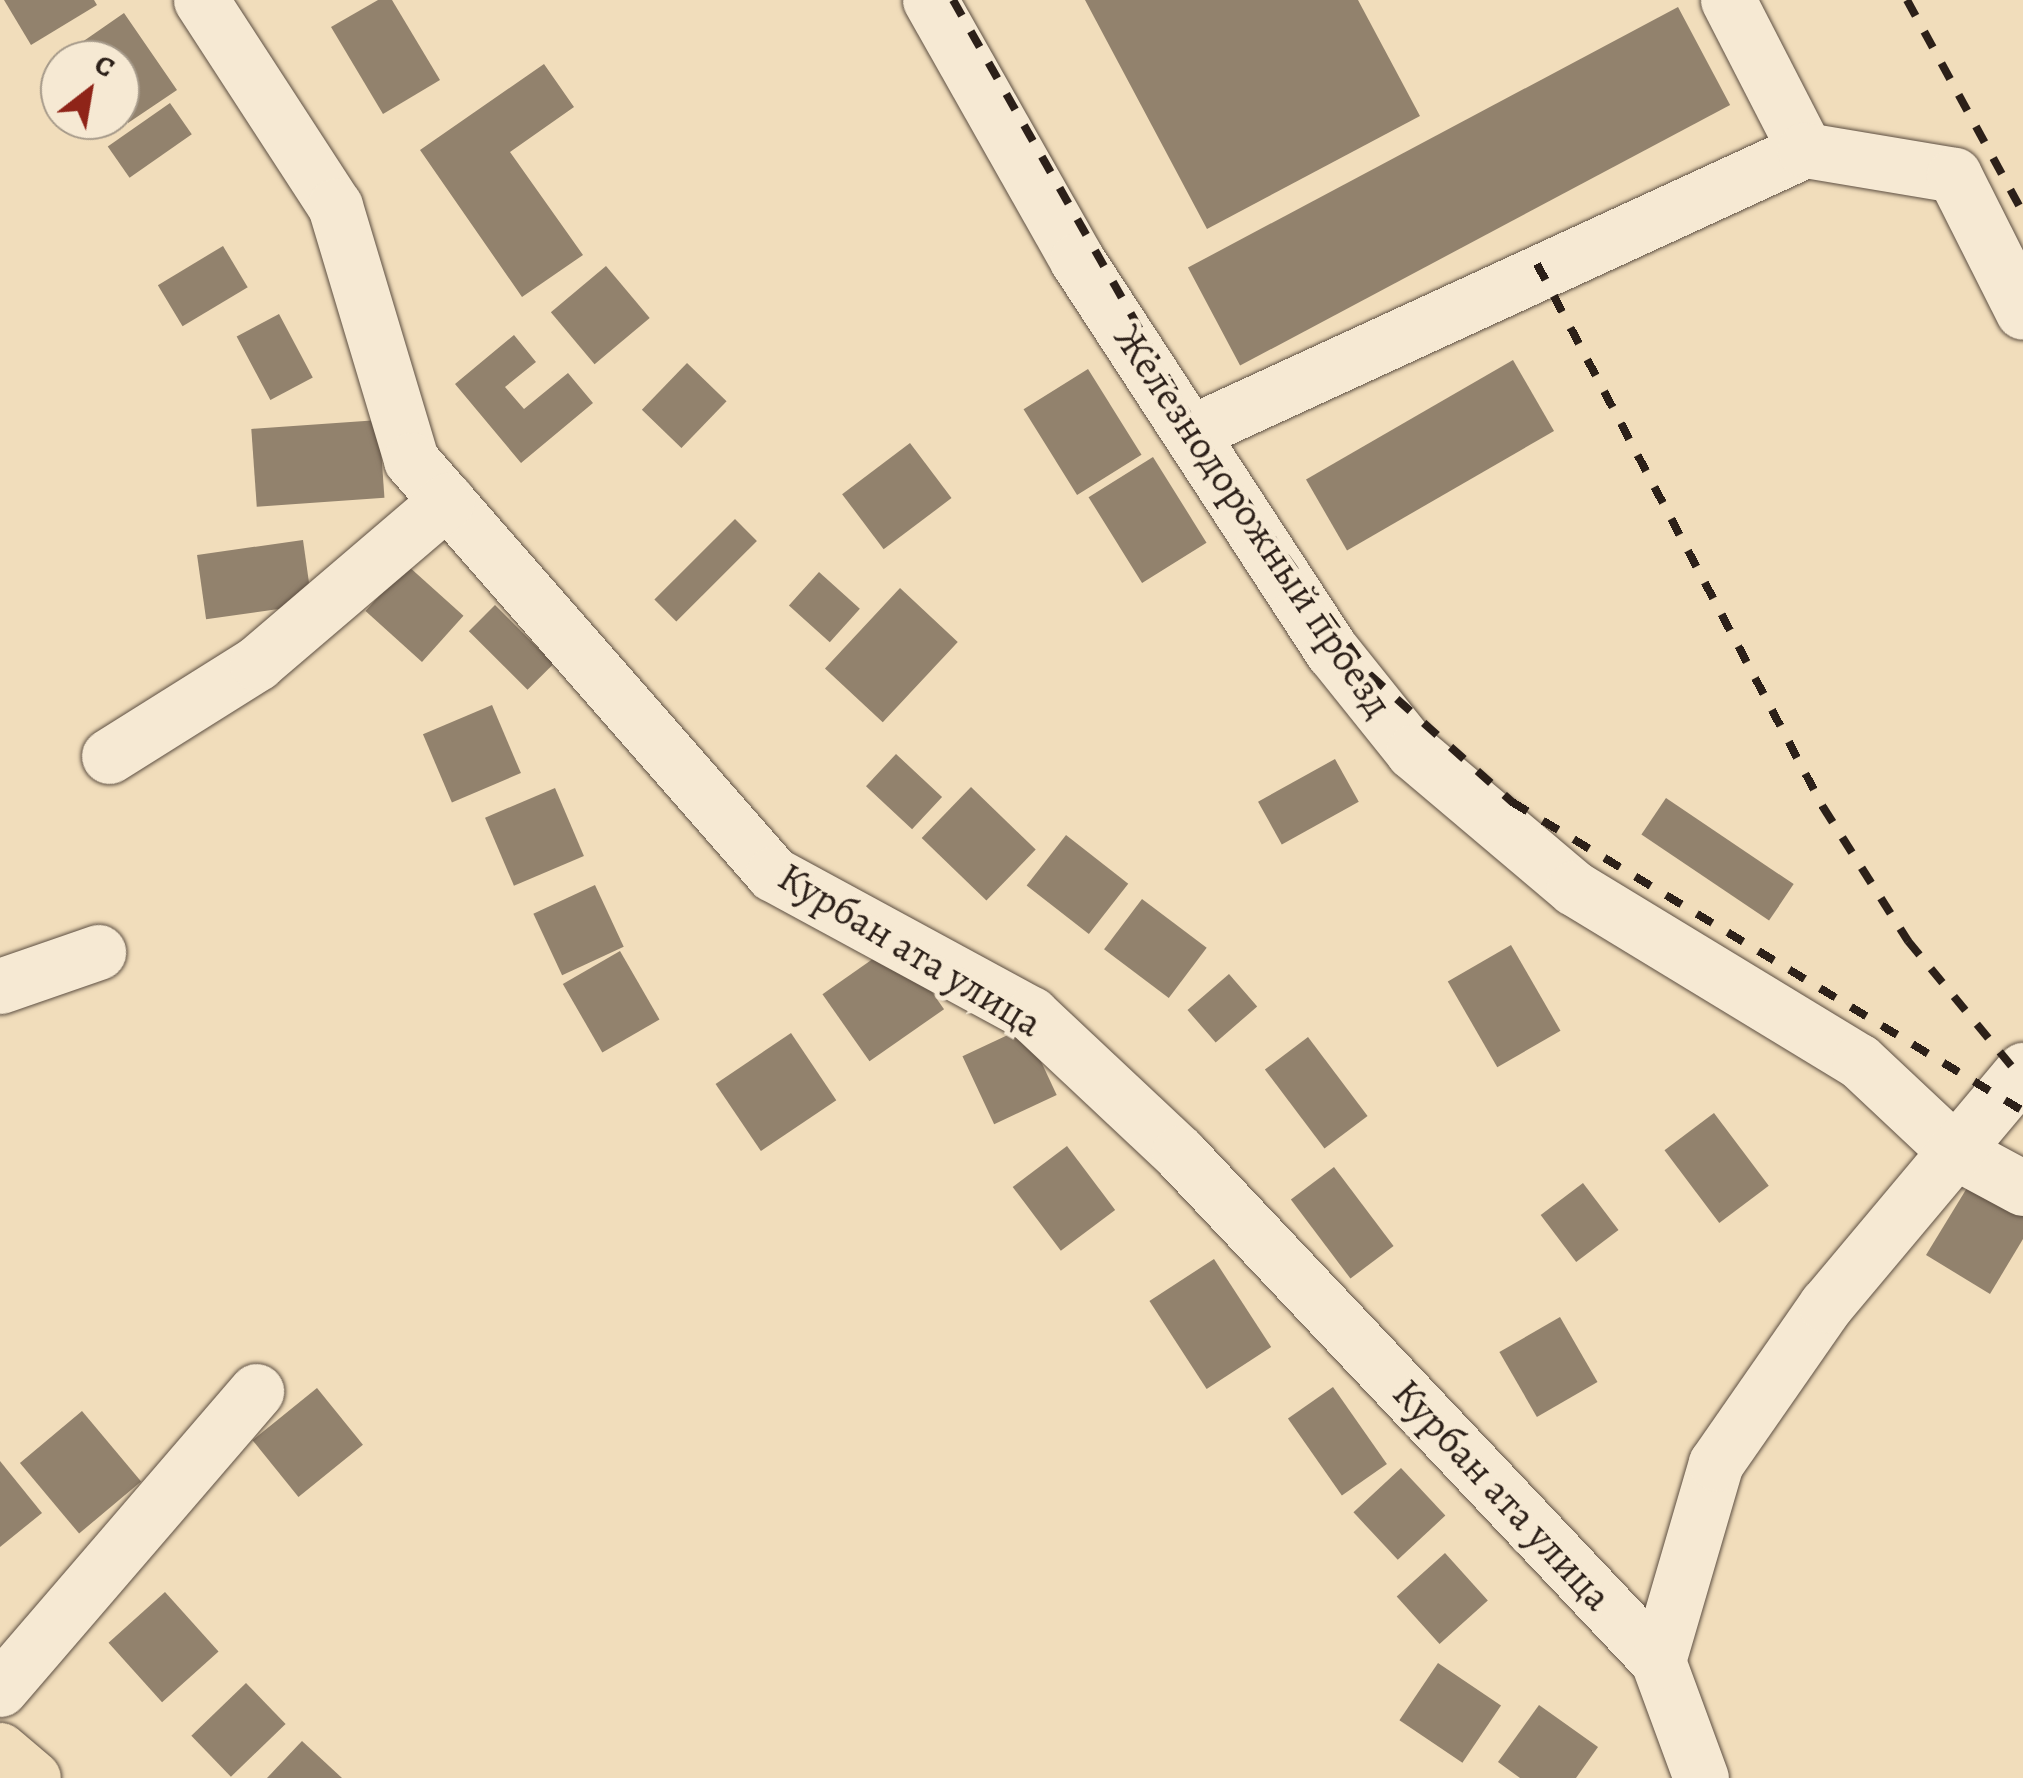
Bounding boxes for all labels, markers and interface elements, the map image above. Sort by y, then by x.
north arrow [40,40,140,140]
text: С [87,45,122,87]
street label: Железнодорожный проезд [1104,316,1402,726]
street label: Курбан ата улица [770,852,1050,1048]
street label: Курбан ата улица [1383,1369,1621,1621]

